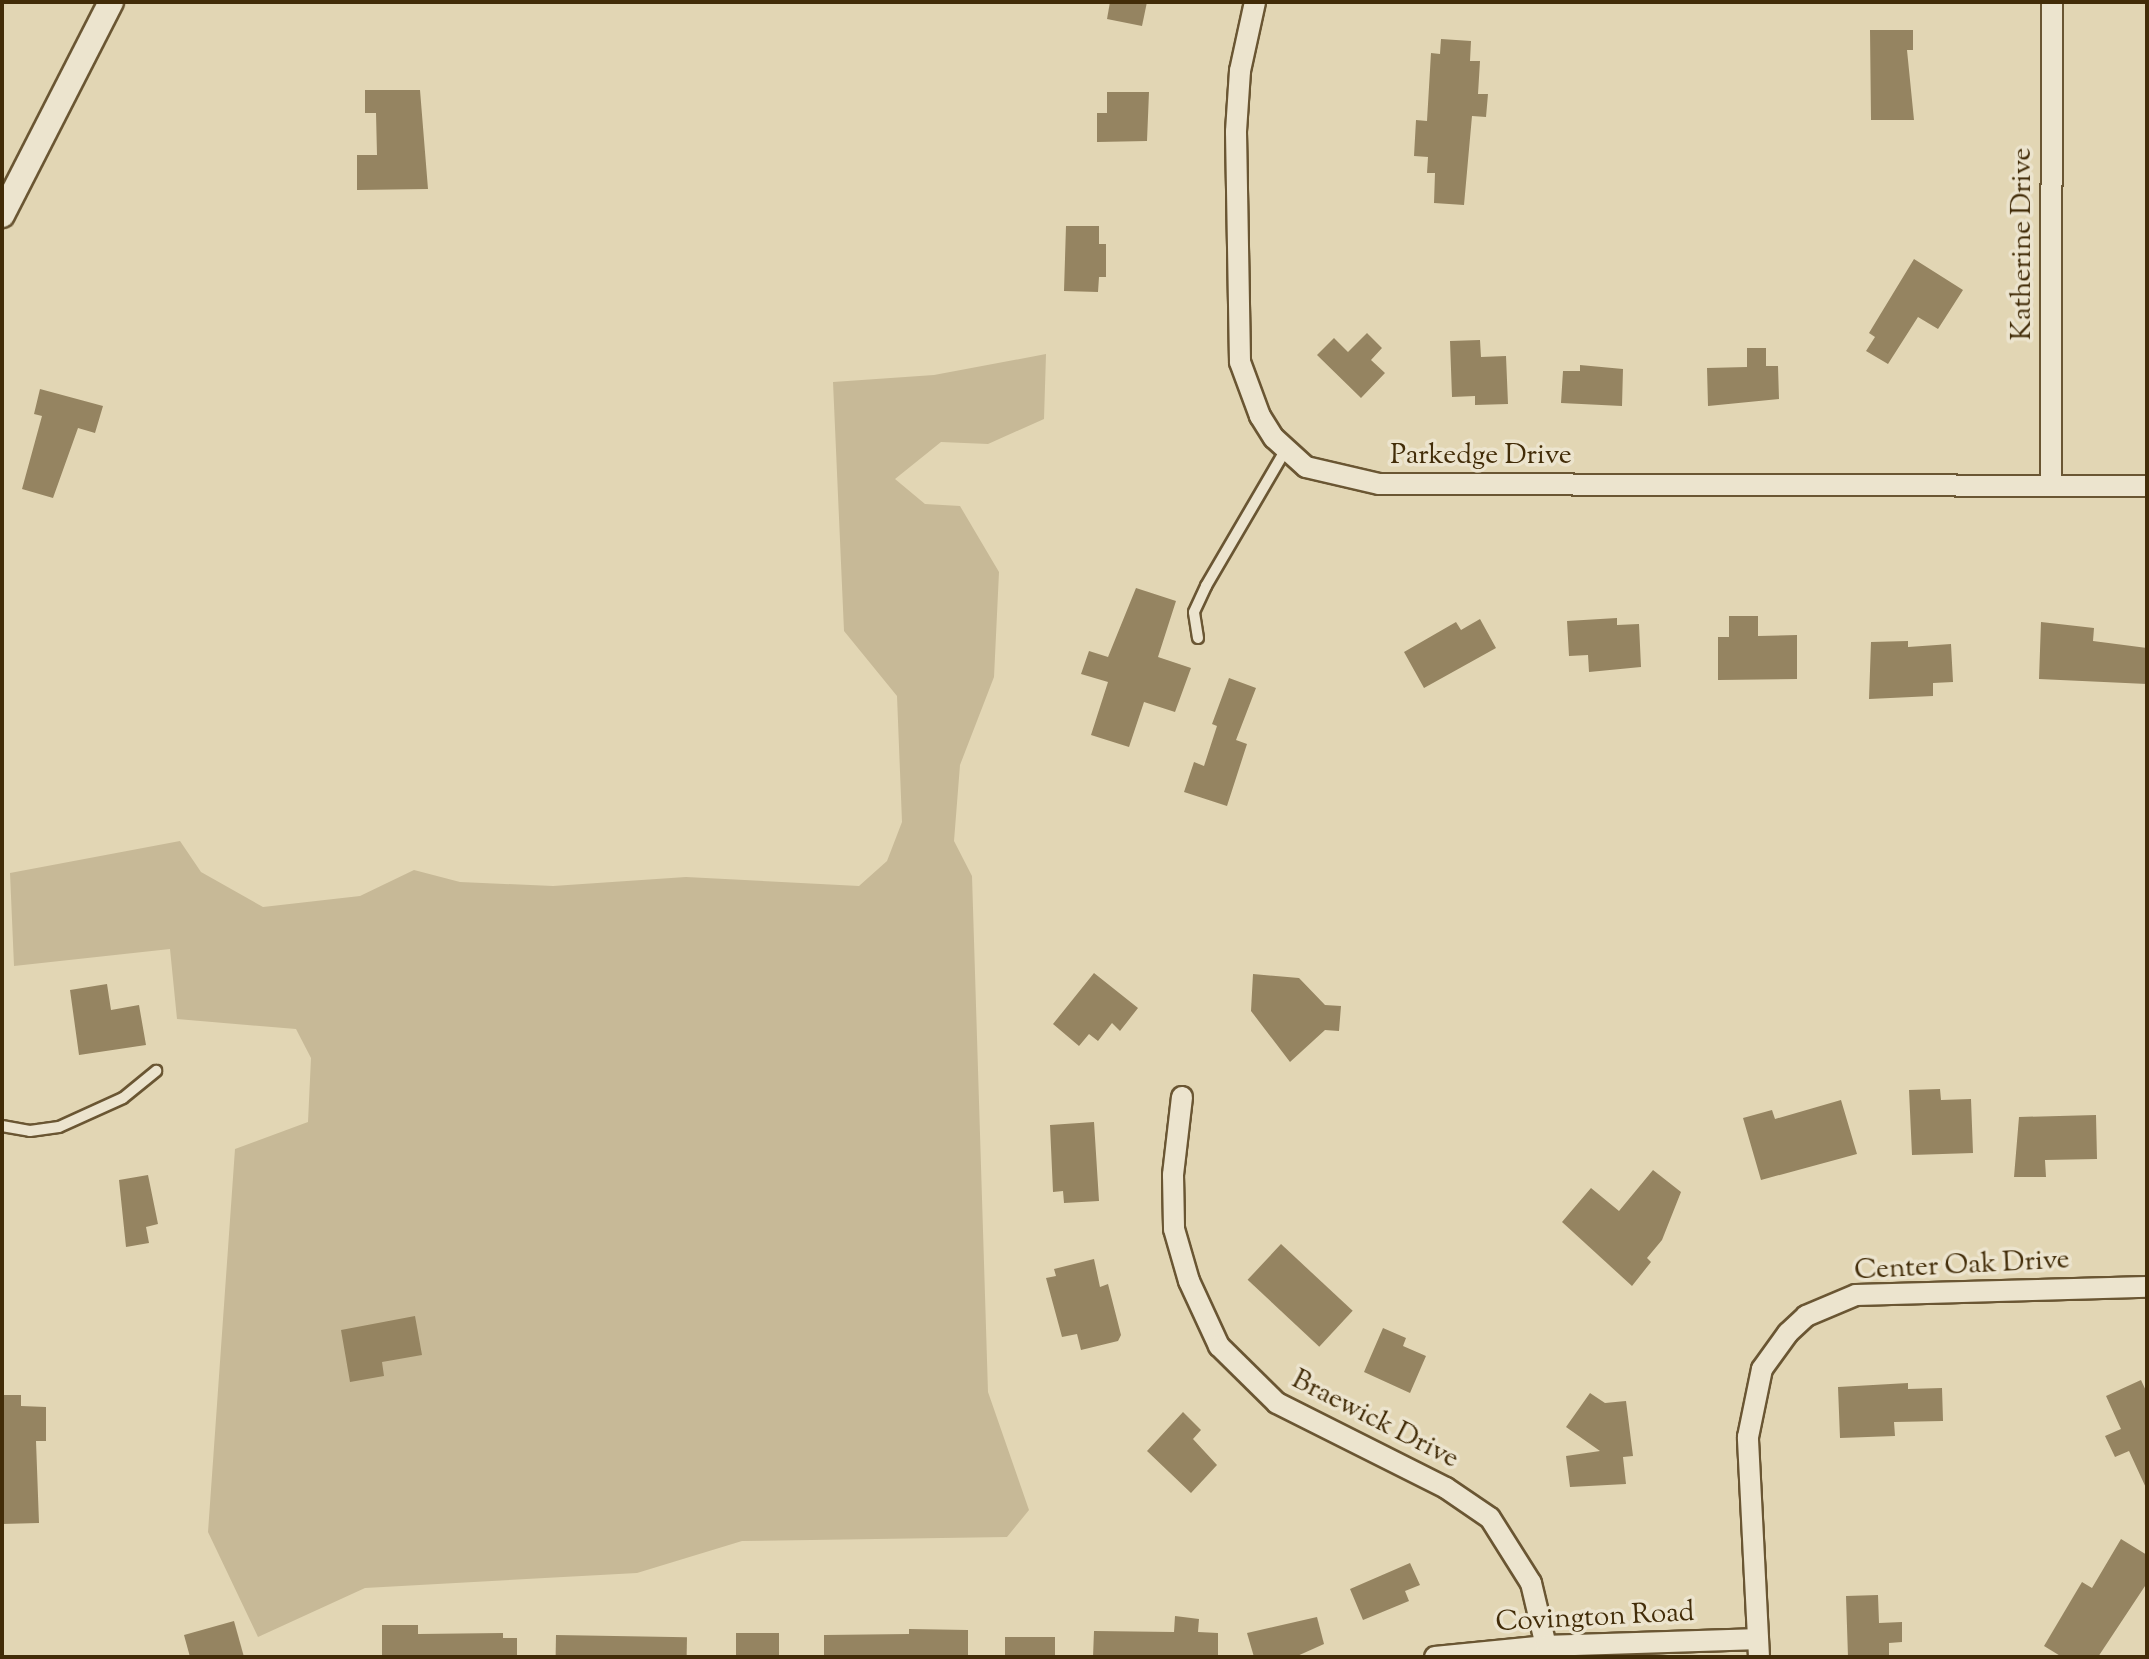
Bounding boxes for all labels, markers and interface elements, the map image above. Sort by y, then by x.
street label: Katherine Drive [2006,148,2040,340]
street label: Parkedge Drive [1390,439,1572,473]
street label: Center Oak Drive [1853,1244,2071,1288]
street label: Braewick Drive [1286,1363,1464,1477]
street label: Covington Road [1495,1596,1695,1640]

